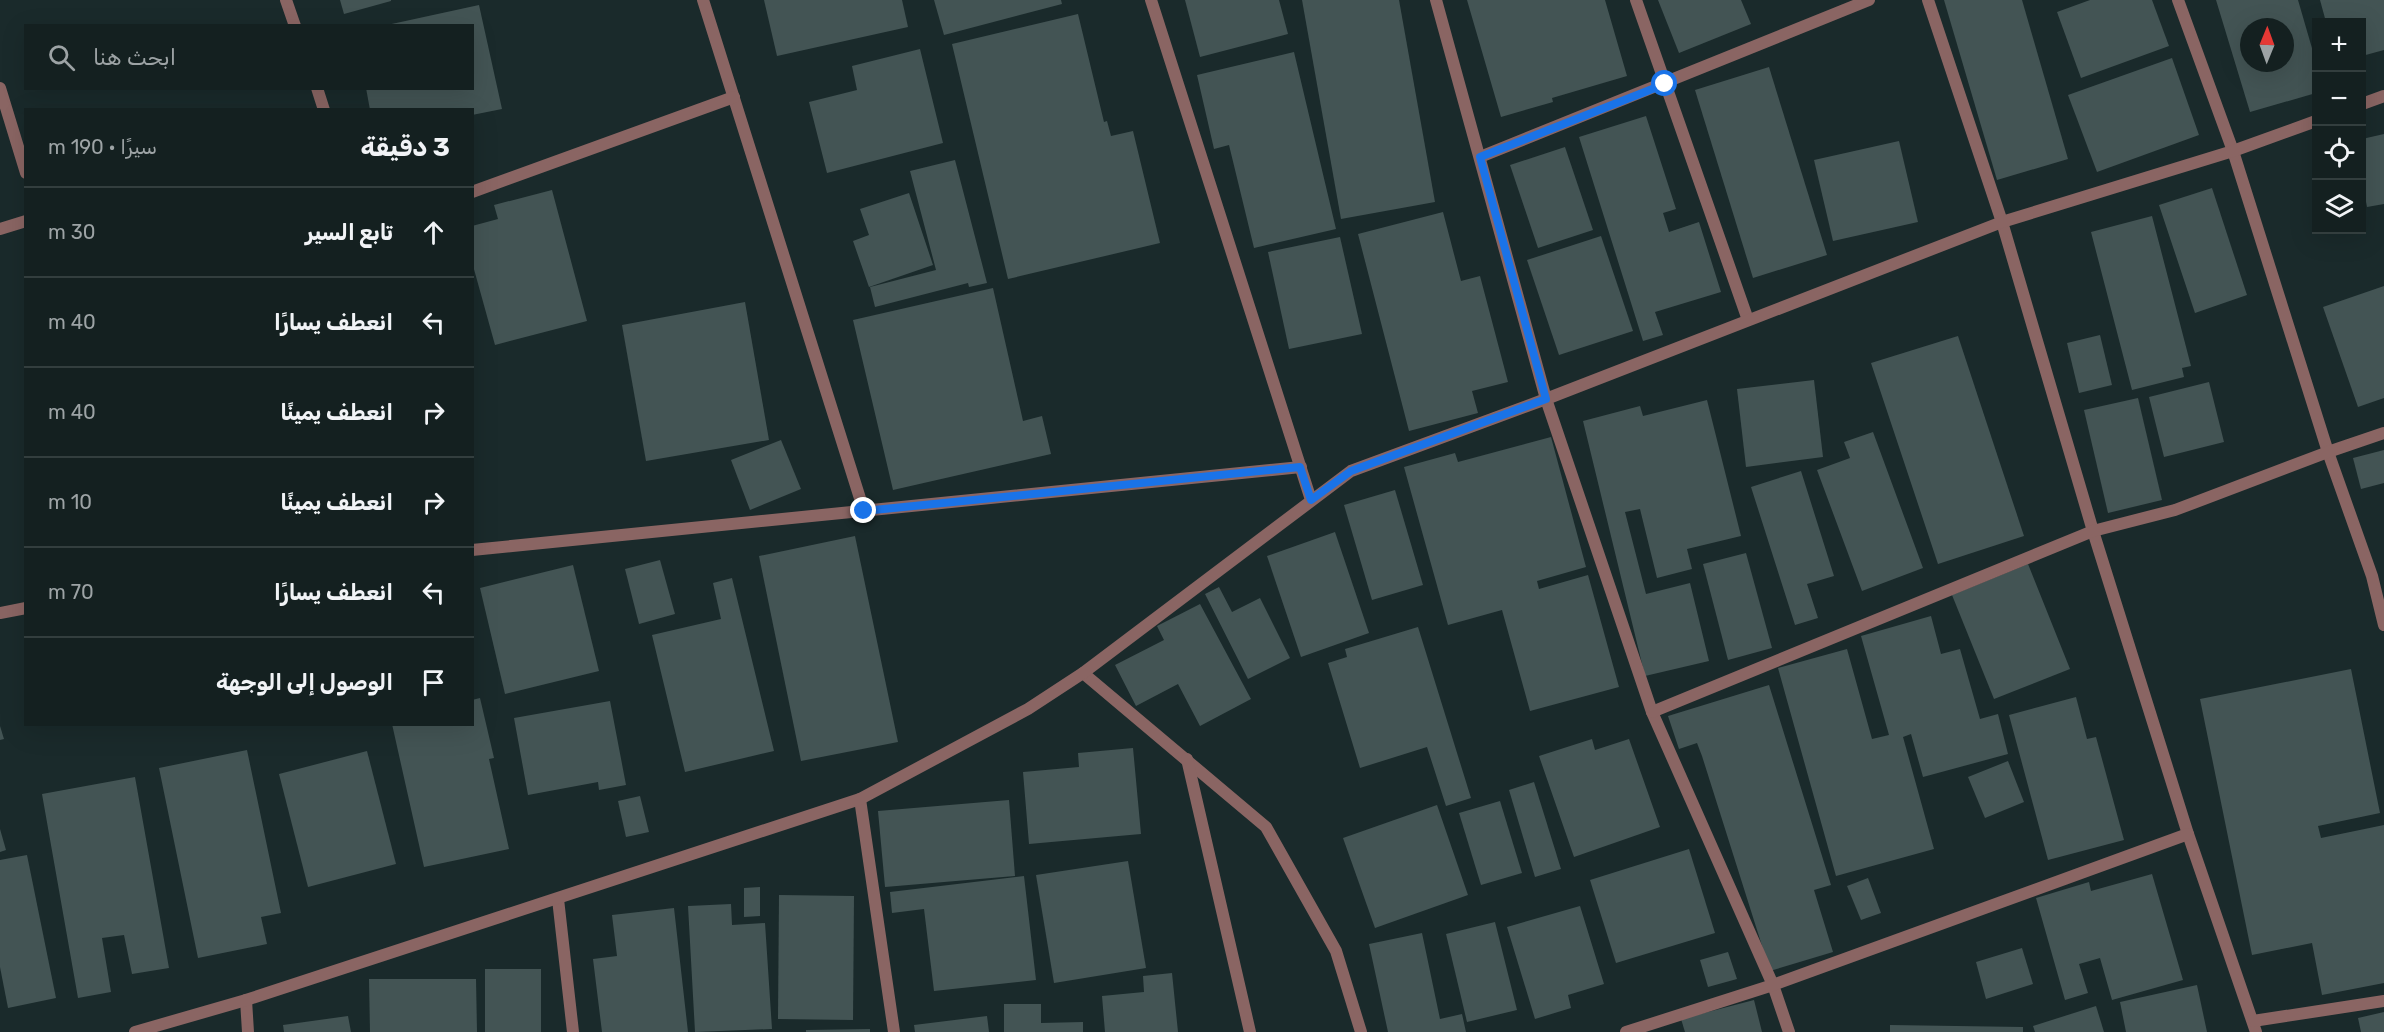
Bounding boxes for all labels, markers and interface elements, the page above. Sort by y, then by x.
north arrow [2240,18,2294,72]
map controls [2312,18,2366,234]
button: + [2312,18,2366,72]
search box [24,24,474,90]
icon: search [45,41,78,74]
text: ابحث هنا [93,44,176,71]
route start [1651,70,1677,96]
button: − [2312,72,2366,126]
button: locate [2312,126,2366,180]
text: 3 دقيقة [361,132,450,163]
text: سيرًا · 190 m [48,135,157,159]
button: layers [2312,180,2366,234]
icon: ahead [417,216,450,249]
text: تابع السير [305,219,393,246]
text: 30 m [48,220,95,244]
icon: left [417,306,450,339]
text: انعطف يسارًا [274,309,393,336]
text: 40 m [48,310,96,334]
icon: right [417,396,450,429]
text: انعطف يمينًا [280,399,393,426]
text: 40 m [48,400,96,424]
icon: right [417,486,450,519]
text: انعطف يمينًا [280,489,393,516]
text: 10 m [48,490,92,514]
route end [850,497,876,523]
icon: left [417,576,450,609]
text: انعطف يسارًا [274,579,393,606]
text: 70 m [48,580,94,604]
icon: arrive [417,666,450,699]
text: الوصول إلى الوجهة [216,669,393,696]

